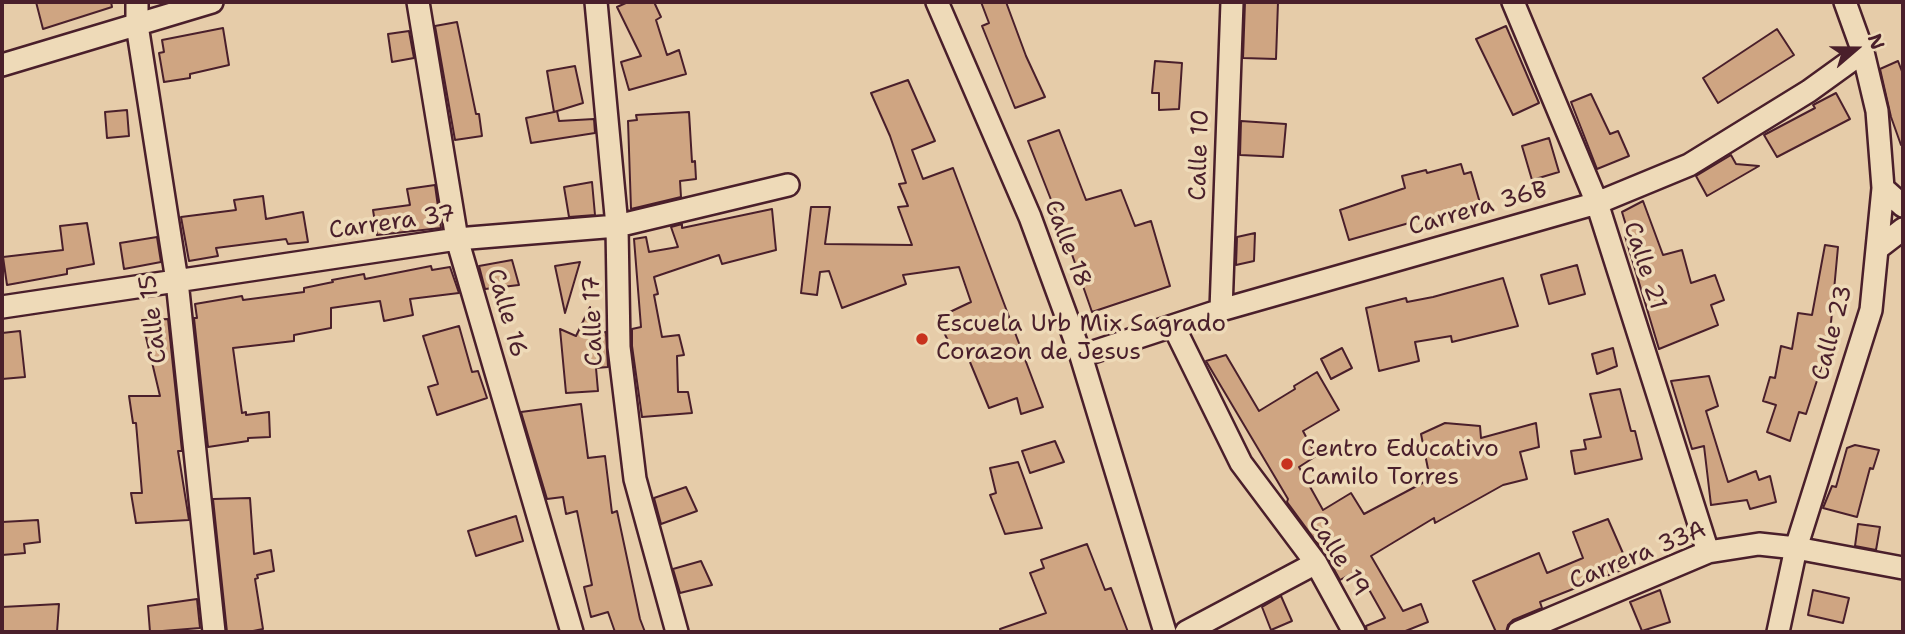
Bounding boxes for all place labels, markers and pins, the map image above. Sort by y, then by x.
place label: Escuela Urb Mix Sagrado Corazon de Jesus [936,311,1226,367]
marker: Escuela Urb Mix Sagrado Corazon de Jesus [914,331,930,347]
place label: Centro Educativo Camilo Torres [1301,436,1499,492]
marker: Centro Educativo Camilo Torres [1279,456,1295,472]

